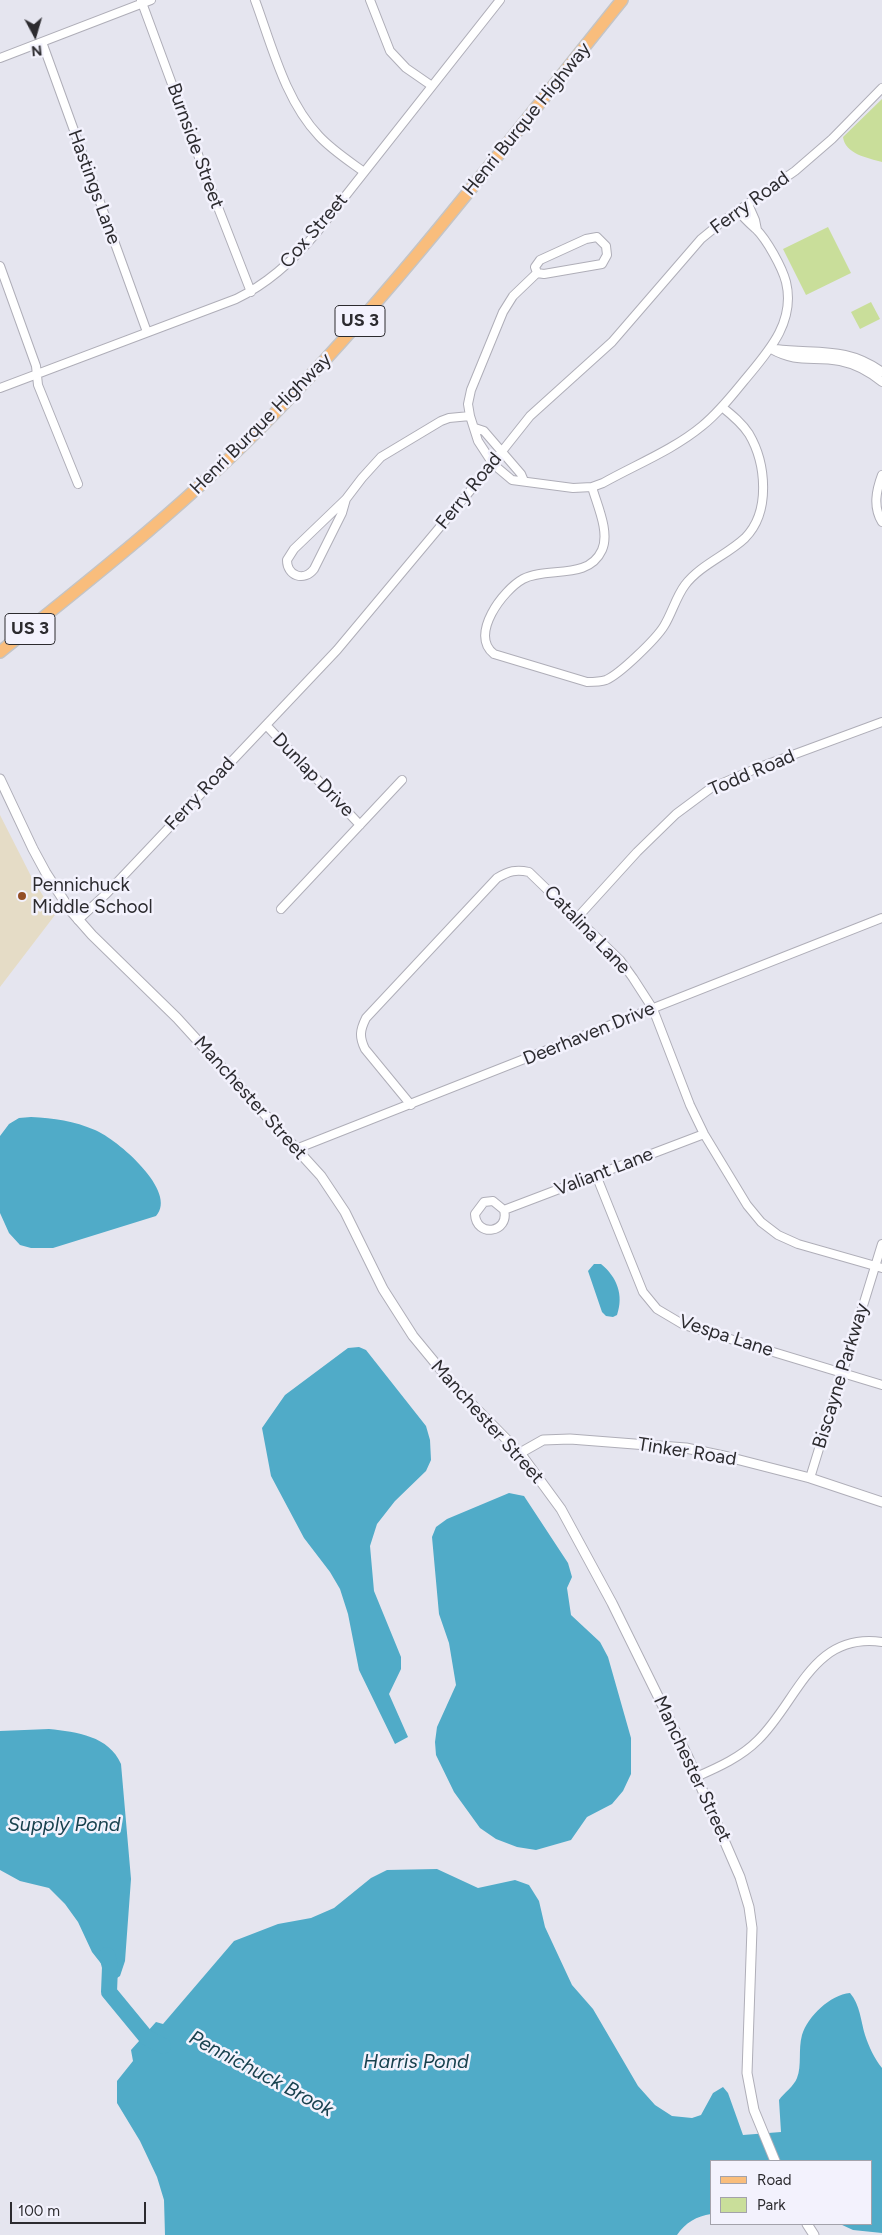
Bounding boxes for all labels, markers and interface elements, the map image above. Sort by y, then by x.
north arrow [10,10,60,60]
street label: Henri Burque Highway [458,38,596,200]
text: N [30,41,43,59]
street label: Burnside Street [162,80,228,212]
street label: Hastings Lane [63,127,125,247]
street label: Ferry Road [706,167,794,239]
street label: Cox Street [275,189,353,273]
road number: US 3 [335,306,385,336]
street label: Henri Burque Highway [186,349,336,499]
street label: Ferry Road [431,448,507,534]
road number: US 3 [5,614,55,644]
street label: Dunlap Drive [267,728,359,822]
street label: Todd Road [706,745,798,801]
street label: Ferry Road [160,753,240,835]
place label: Pennichuck Middle School [32,874,153,918]
street label: Catalina Lane [539,881,635,979]
marker: Pennichuck Middle School [16,890,28,902]
street label: Deerhaven Drive [520,997,658,1071]
street label: Manchester Street [189,1032,311,1164]
street label: Valiant Lane [552,1143,656,1201]
street label: Biscayne Parkway [808,1301,874,1451]
street label: Vespa Lane [676,1310,776,1362]
street label: Manchester Street [426,1356,548,1488]
street label: Tinker Road [636,1433,738,1471]
street label: Manchester Street [648,1692,736,1846]
water label: Supply Pond [8,1813,120,1837]
water label: Pennichuck Brook [185,2026,337,2122]
water label: Harris Pond [363,2050,469,2074]
legend [710,2160,872,2225]
text: Road [757,2171,792,2189]
scale bar [12,2192,149,2224]
text: Park [757,2196,786,2214]
text: 100 m [18,2202,60,2220]

